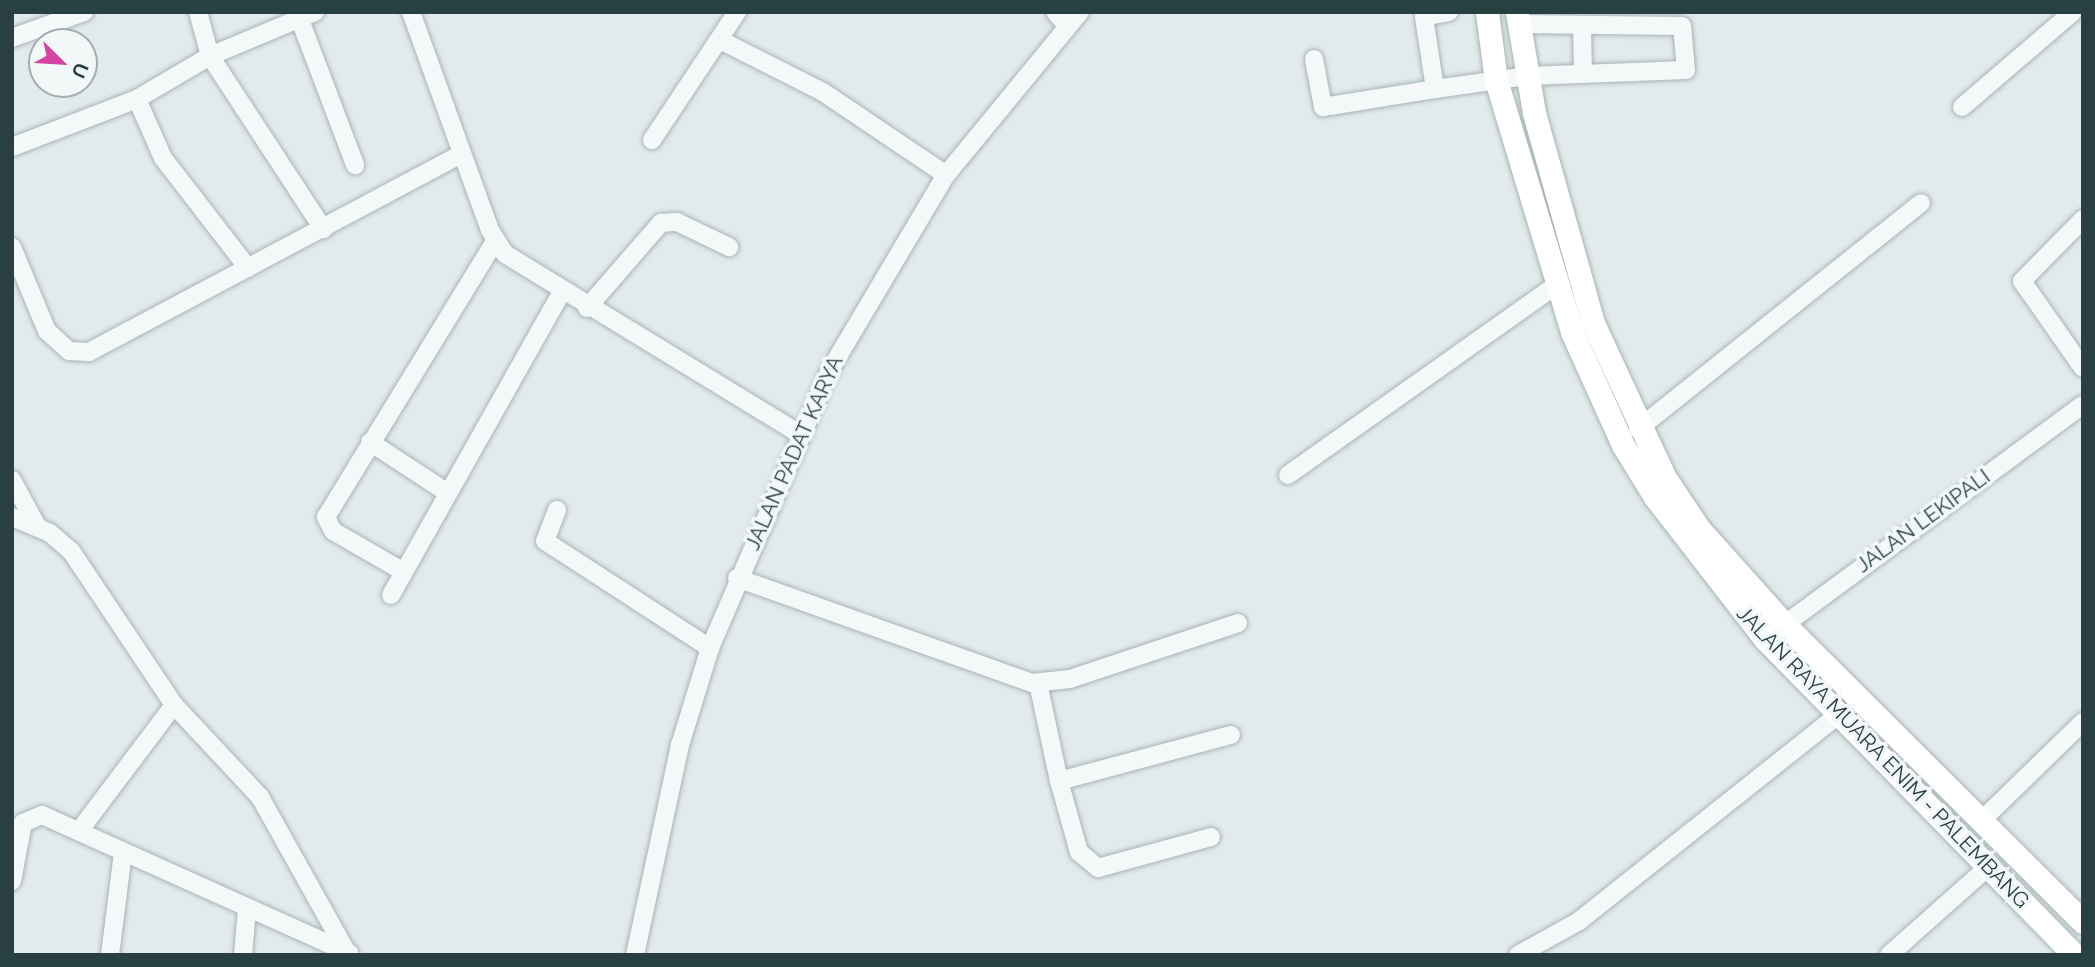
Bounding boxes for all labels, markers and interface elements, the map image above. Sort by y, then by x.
north arrow [28,28,98,98]
text: U [67,60,93,82]
street label: JALAN PADAT KARYA [740,352,848,554]
street label: JALAN LEKIPALI [1851,464,1995,578]
street label: JALAN RAYA MUARA ENIM - PALEMBANG [1731,600,2035,914]

